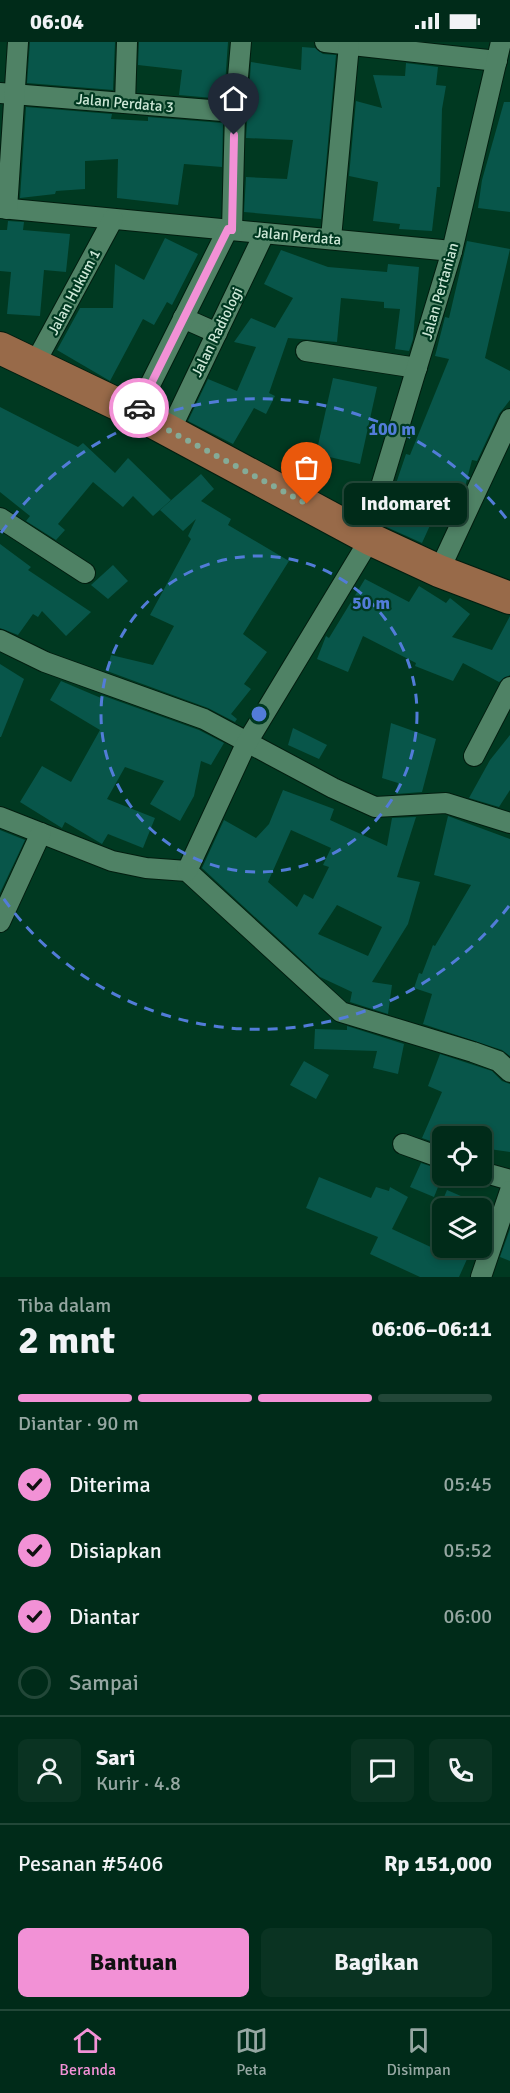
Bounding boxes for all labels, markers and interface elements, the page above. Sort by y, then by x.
text: 06:04 [30,8,84,35]
pin [208,73,259,135]
icon: home [217,82,250,115]
street label: Jalan Perdata 3 [75,90,175,116]
street label: Jalan Perdata [254,223,342,249]
street label: Jalan Pertanian [418,241,462,341]
street label: Jalan Hukum 1 [44,246,104,338]
street label: Jalan Radiologi [188,284,246,380]
courier [109,378,169,438]
icon: car [123,392,156,425]
text: 100 m [368,418,416,440]
pin [281,442,332,504]
icon: bag [290,451,323,484]
callout: Indomaret [343,483,466,525]
text: Indomaret [361,491,450,516]
text: 50 m [352,592,390,614]
centre of rings [249,704,269,724]
map controls [432,1126,492,1258]
button: locate [432,1126,492,1186]
button: layers [432,1198,492,1258]
text: Tiba dalam [18,1293,111,1318]
text: 06:06–06:11 [372,1315,492,1342]
text: 2 mnt [18,1316,115,1364]
text: Diantar · 90 m [18,1411,139,1436]
icon: check [18,1468,51,1501]
text: Diterima [69,1471,151,1498]
text: 05:45 [443,1472,492,1497]
icon: check [18,1534,51,1567]
text: Disiapkan [69,1537,162,1564]
text: 05:52 [443,1538,492,1563]
icon: check [18,1600,51,1633]
text: Diantar [69,1603,139,1630]
text: 06:00 [443,1604,492,1629]
text: Sampai [69,1669,139,1696]
button: person [18,1739,81,1802]
button: chat [351,1739,414,1802]
button: phone [429,1739,492,1802]
text: Sari [96,1744,135,1771]
text: Kurir · 4.8 [96,1771,181,1796]
text: Pesanan #5406 [18,1850,163,1877]
text: Rp 151,000 [384,1850,492,1877]
button: Bantuan [18,1928,249,1997]
button: Bagikan [261,1928,492,1997]
tab: Beranda [59,2024,116,2080]
tab: Peta [235,2024,268,2080]
tab: Disimpan [387,2024,451,2080]

